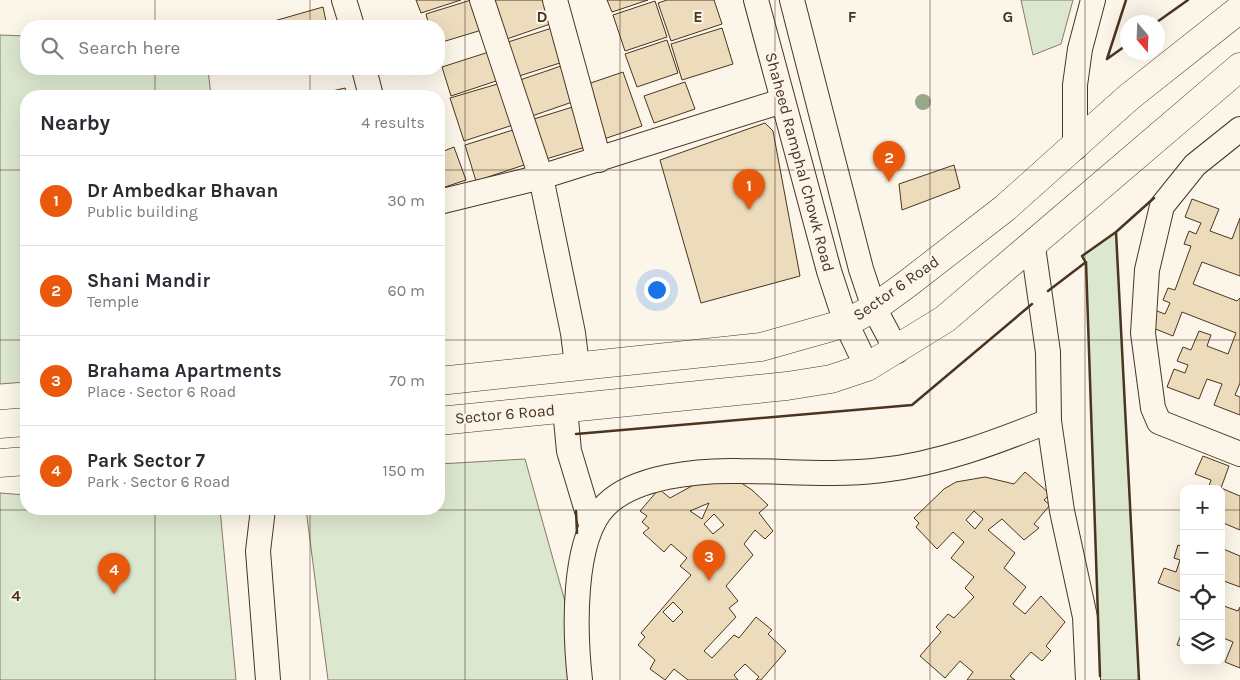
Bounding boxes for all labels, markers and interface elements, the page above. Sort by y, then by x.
text: D [537,7,548,26]
text: E [693,7,703,26]
text: F [848,7,857,26]
text: G [1003,7,1013,26]
north arrow [1120,15,1165,60]
search box [20,20,445,75]
icon: search [38,34,66,62]
text: Search here [78,37,180,59]
street label: Shaheed Ramphal Chowk Road [761,50,839,274]
text: Nearby [40,111,110,135]
text: 4 results [361,113,425,132]
pin: 2 [873,141,905,182]
pin: 1 [733,169,765,210]
text: Dr Ambedkar Bhavan [87,180,278,202]
text: 1 [53,191,59,210]
text: 30 m [387,191,425,210]
text: Public building [87,202,198,221]
street label: Sector 6 Road [849,251,943,325]
text: Shani Mandir [87,270,210,292]
your location [644,277,670,303]
text: 2 [51,281,61,300]
text: 60 m [388,281,425,300]
text: Temple [87,292,139,311]
text: Brahama Apartments [87,360,282,382]
text: 3 [51,371,61,390]
text: 70 m [389,371,425,390]
text: Place · Sector 6 Road [87,382,236,401]
street label: Sector 6 Road [454,400,556,428]
text: Park Sector 7 [87,450,205,472]
text: 4 [51,461,61,480]
text: 150 m [382,461,425,480]
text: Park · Sector 6 Road [87,472,230,491]
map controls [1180,485,1225,665]
button: + [1180,485,1225,530]
button: − [1180,530,1225,575]
pin: 3 [693,540,725,581]
pin: 4 [98,553,130,594]
button: locate [1180,575,1225,620]
text: 4 [11,586,21,605]
button: layers [1180,620,1225,665]

